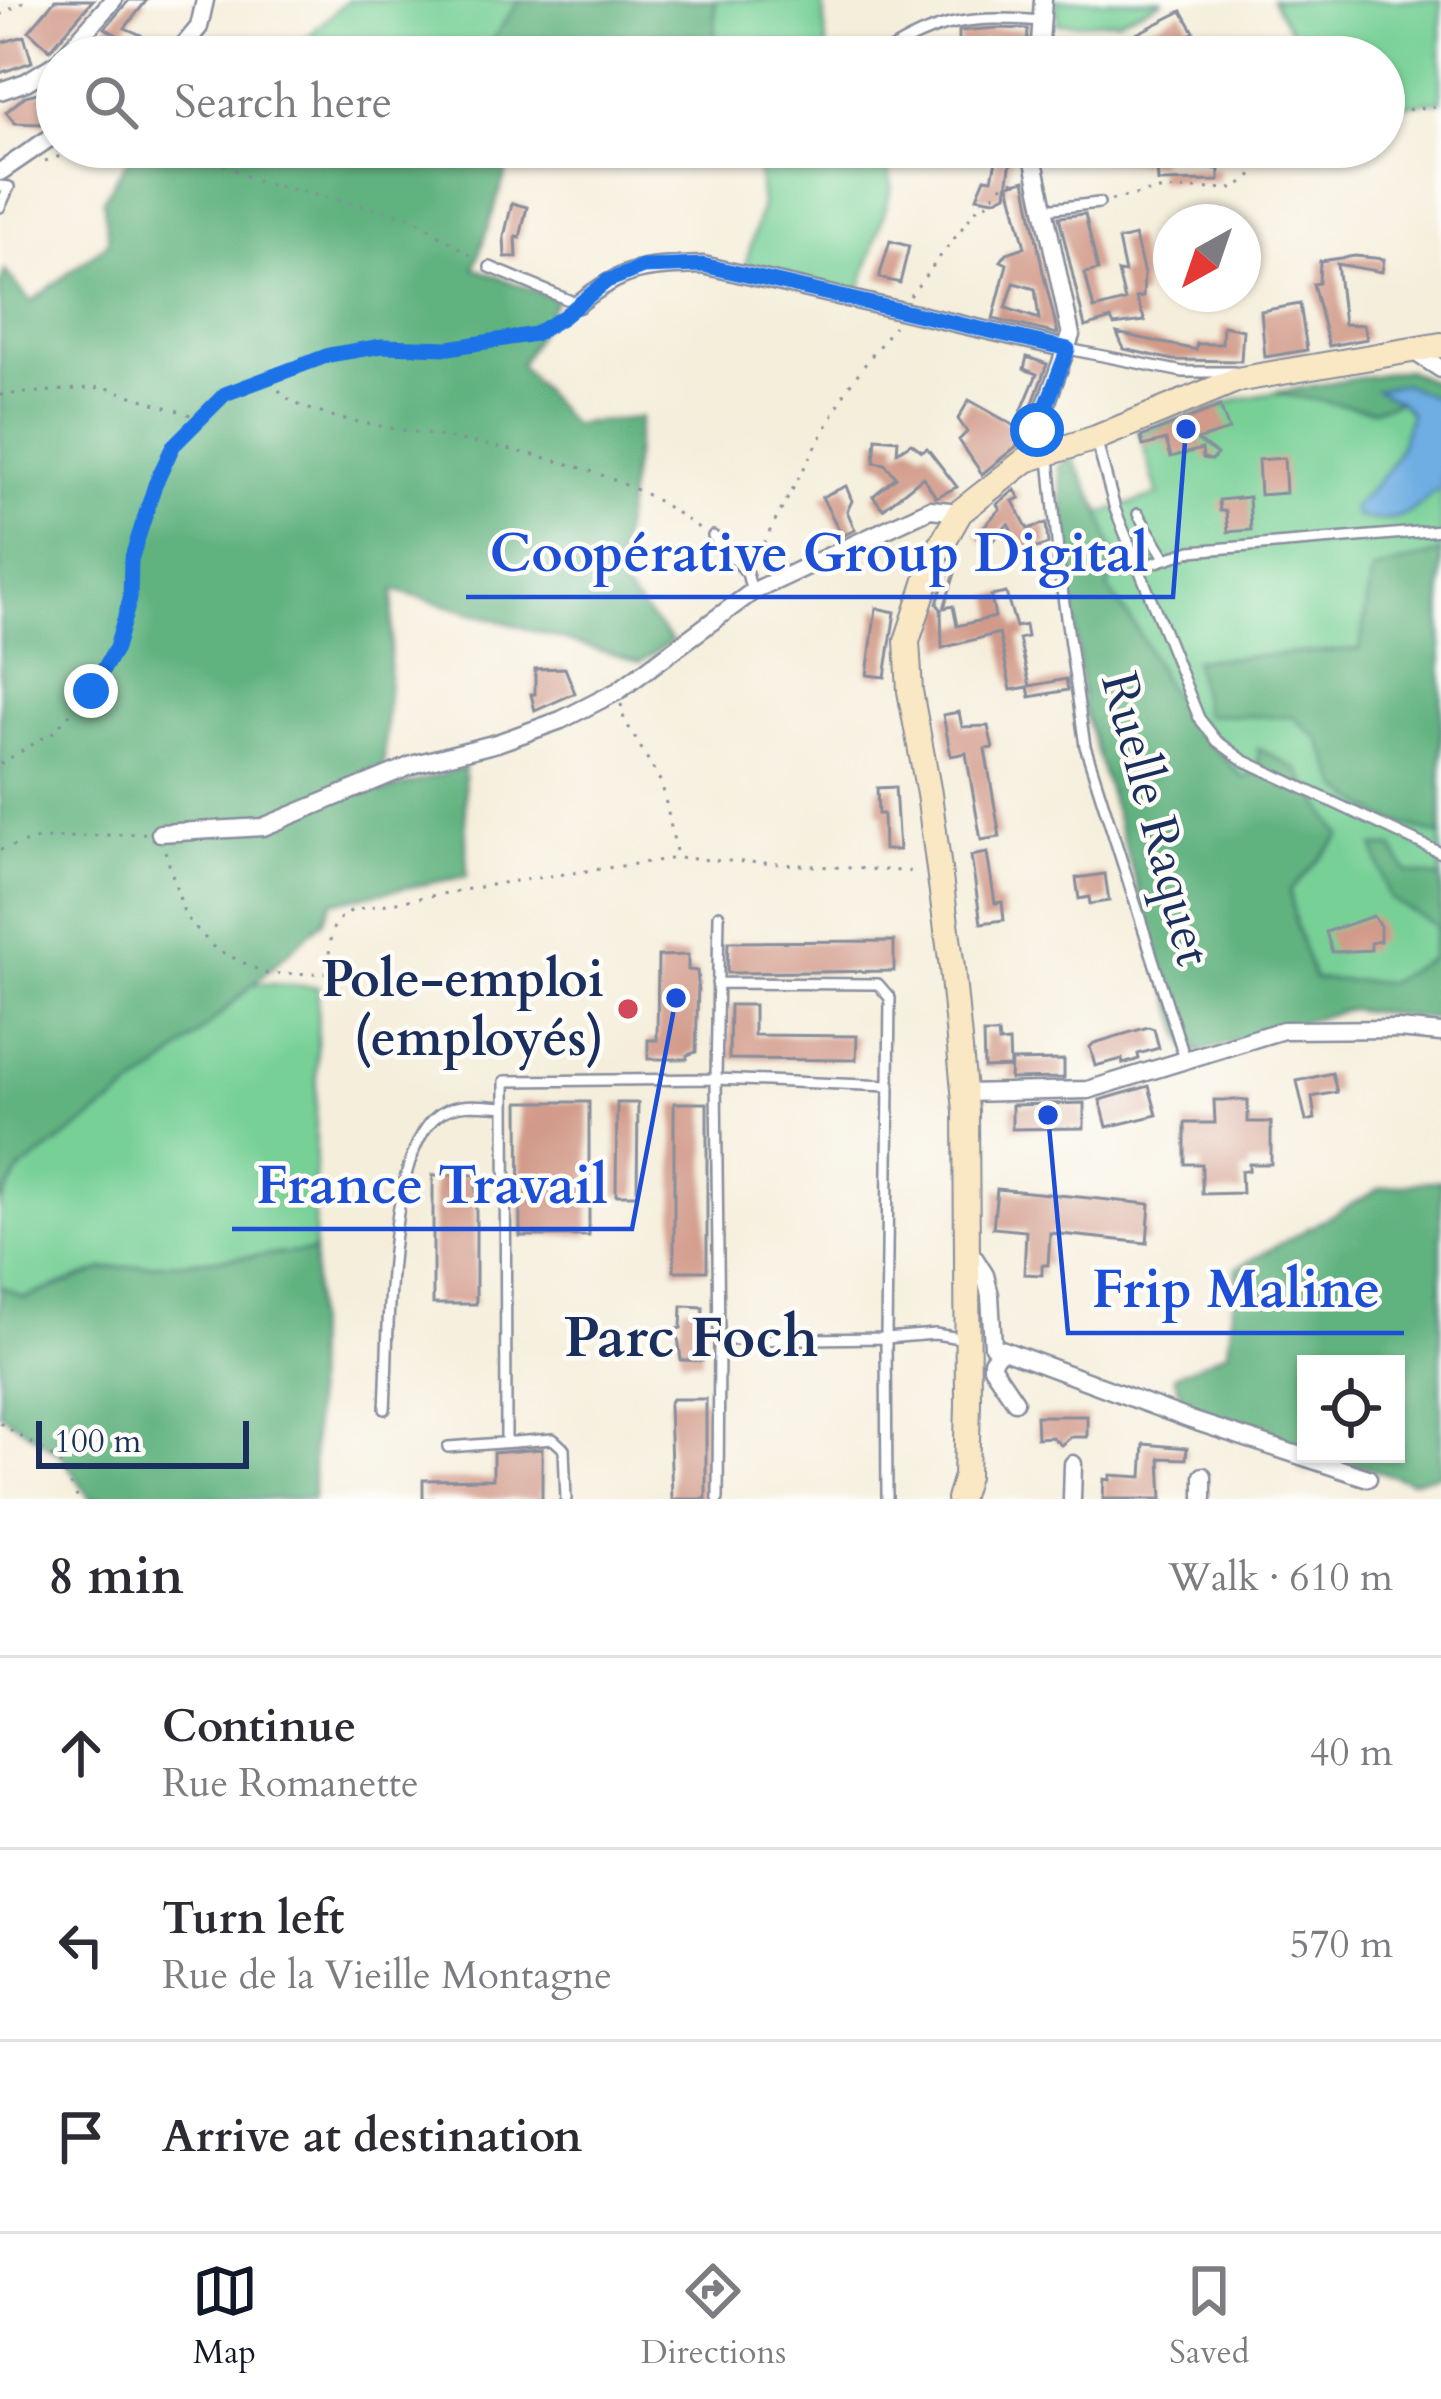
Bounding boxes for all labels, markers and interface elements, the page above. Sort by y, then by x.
search box [36,36,1405,168]
icon: search [78,69,144,135]
text: Search here [174,72,392,133]
north arrow [1153,204,1261,312]
route start [1010,403,1064,457]
callout: Coopérative Group Digital [466,507,1173,597]
text: Coopérative Group Digital [489,518,1149,591]
route end [64,664,118,718]
street label: Ruelle Raquet [1083,664,1229,974]
place label: Pole-emploi (employés) [322,945,604,1074]
marker: Pole-emploi (employés) [615,996,641,1022]
callout: France Travail [232,1139,632,1229]
text: France Travail [256,1150,608,1223]
callout: Frip Maline [1068,1243,1404,1333]
text: Frip Maline [1092,1254,1380,1327]
district label: Parc Foch [564,1300,818,1377]
map controls [1297,1355,1405,1463]
button: locate [1297,1355,1405,1463]
scale bar [36,1415,249,1468]
text: 100 m [54,1419,141,1464]
text: 8 min [48,1542,184,1612]
text: Walk · 610 m [1168,1551,1393,1604]
text: Continue [162,1696,356,1757]
icon: ahead [48,1720,114,1786]
text: 40 m [1310,1726,1393,1779]
text: Rue Romanette [162,1757,419,1810]
text: Turn left [162,1888,344,1949]
icon: left [48,1912,114,1978]
text: 570 m [1290,1918,1393,1971]
text: Rue de la Vieille Montagne [162,1949,612,2002]
icon: arrive [48,2104,114,2170]
text: Arrive at destination [162,2106,582,2167]
tab: Map [192,2258,258,2375]
tab: Directions [641,2258,786,2375]
tab: Saved [1169,2258,1249,2375]

